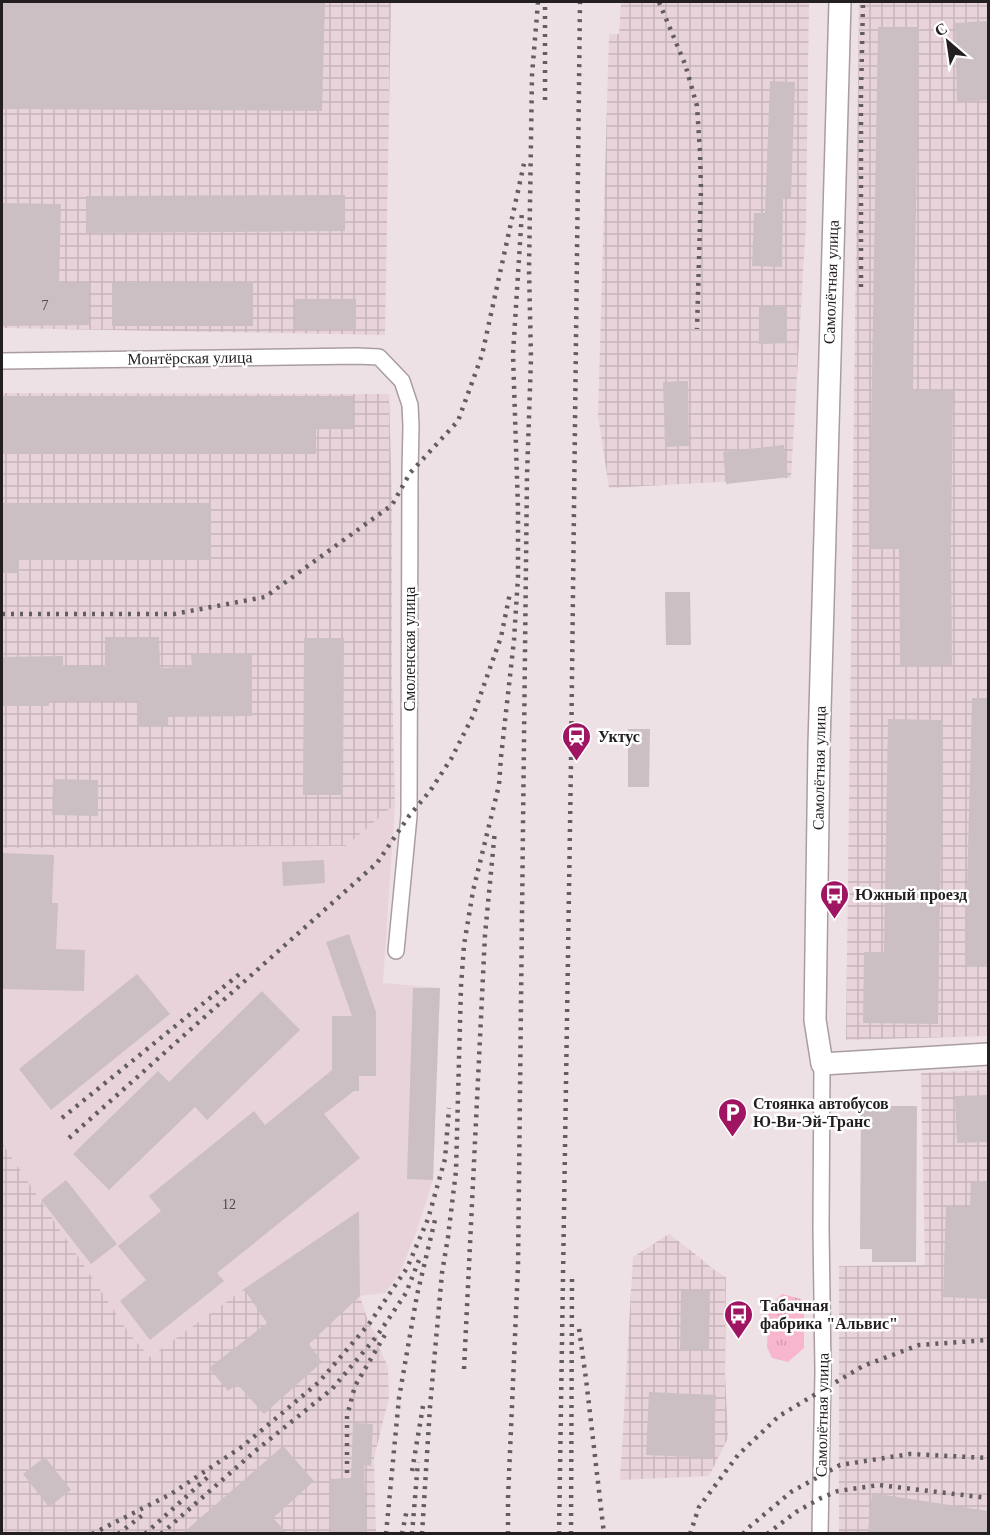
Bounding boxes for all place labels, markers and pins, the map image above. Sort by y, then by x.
station icon: Уктус [561,720,593,762]
place label: Уктус [598,728,640,746]
bus stop icon: Южный проезд [818,878,850,920]
place label: Южный проезд [855,886,967,904]
place label: Стоянка автобусов Ю-Ви-Эй-Транс [753,1095,889,1131]
parking icon: Стоянка автобусов Ю-Ви-Эй-Транс [716,1096,748,1138]
place label: Табачная фабрика "Альвис" [760,1297,898,1333]
bus stop icon: Табачная фабрика "Альвис" [723,1298,755,1340]

